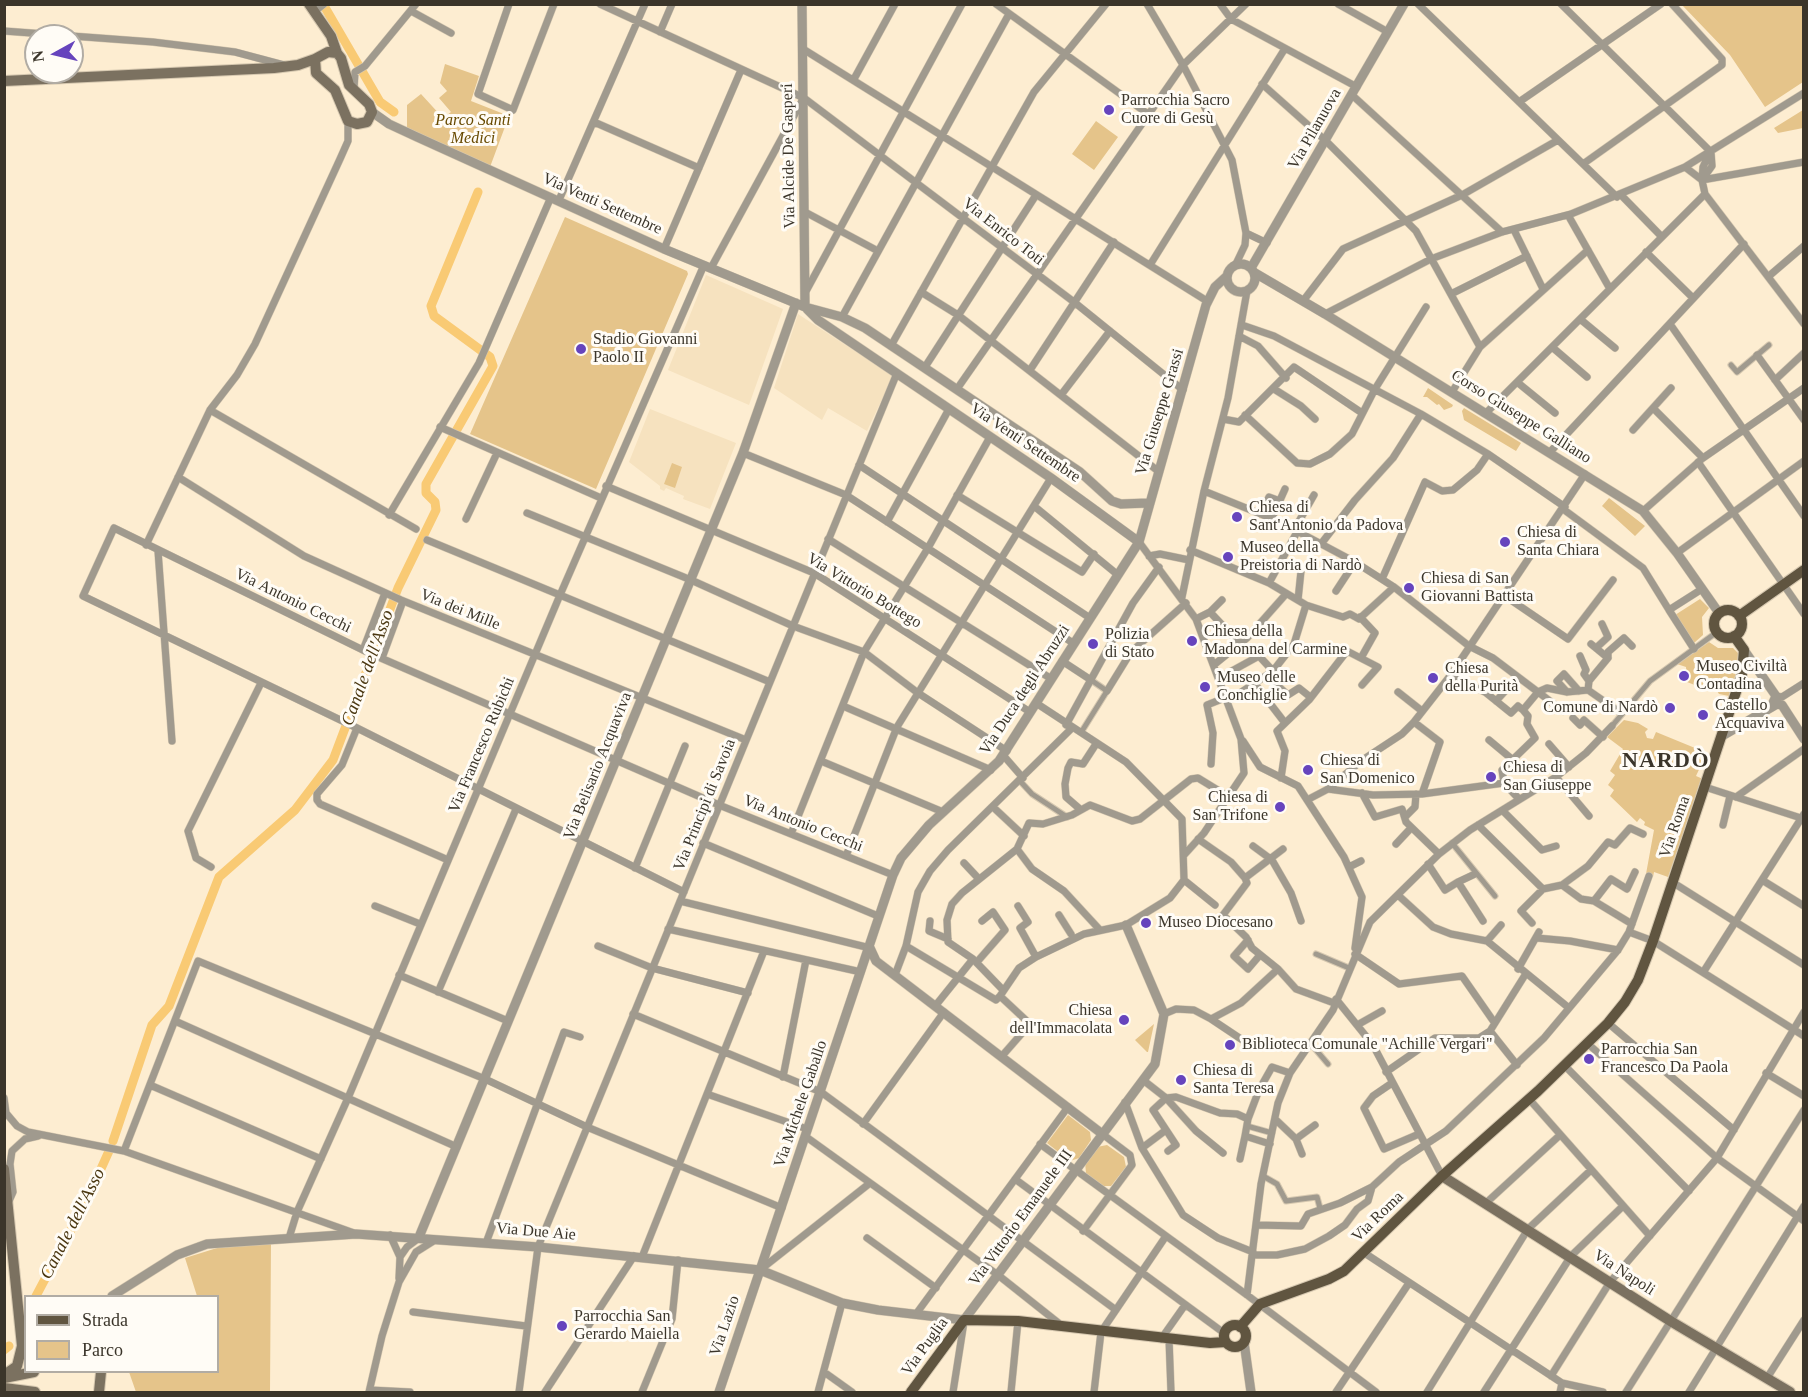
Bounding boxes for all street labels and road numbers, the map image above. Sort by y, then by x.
street label: Via Alcide De Gasperi [778,83,800,229]
street label: Via Pilanuova [1284,85,1346,173]
street label: Via Venti Settembre [539,169,665,239]
street label: Via Enrico Toti [958,194,1048,270]
street label: Via Giuseppe Grassi [1132,346,1188,478]
street label: Corso Giuseppe Galliano [1447,366,1595,468]
street label: Via Venti Settembre [966,399,1084,487]
street label: Via Vittorio Bottego [803,549,925,633]
street label: Via Antonio Cecchi [232,565,354,637]
street label: Via dei Mille [417,585,503,635]
street label: Via Duca degli Abruzzi [976,621,1074,759]
street label: Via Francesco Rubichi [445,674,519,816]
street label: Via Belisario Acquaviva [560,690,636,842]
street label: Via Principi di Savoia [670,736,740,874]
street label: Via Antonio Cecchi [741,791,865,857]
street label: Via Roma [1655,793,1695,861]
street label: Via Michele Gaballo [770,1038,832,1170]
street label: Via Vittorio Emanuele III [965,1146,1077,1290]
street label: Via Roma [1348,1188,1408,1246]
street label: Via Due Aie [495,1219,577,1245]
street label: Via Napoli [1590,1246,1658,1300]
street label: Via Lazio [706,1293,744,1359]
street label: Via Puglia [898,1314,952,1380]

